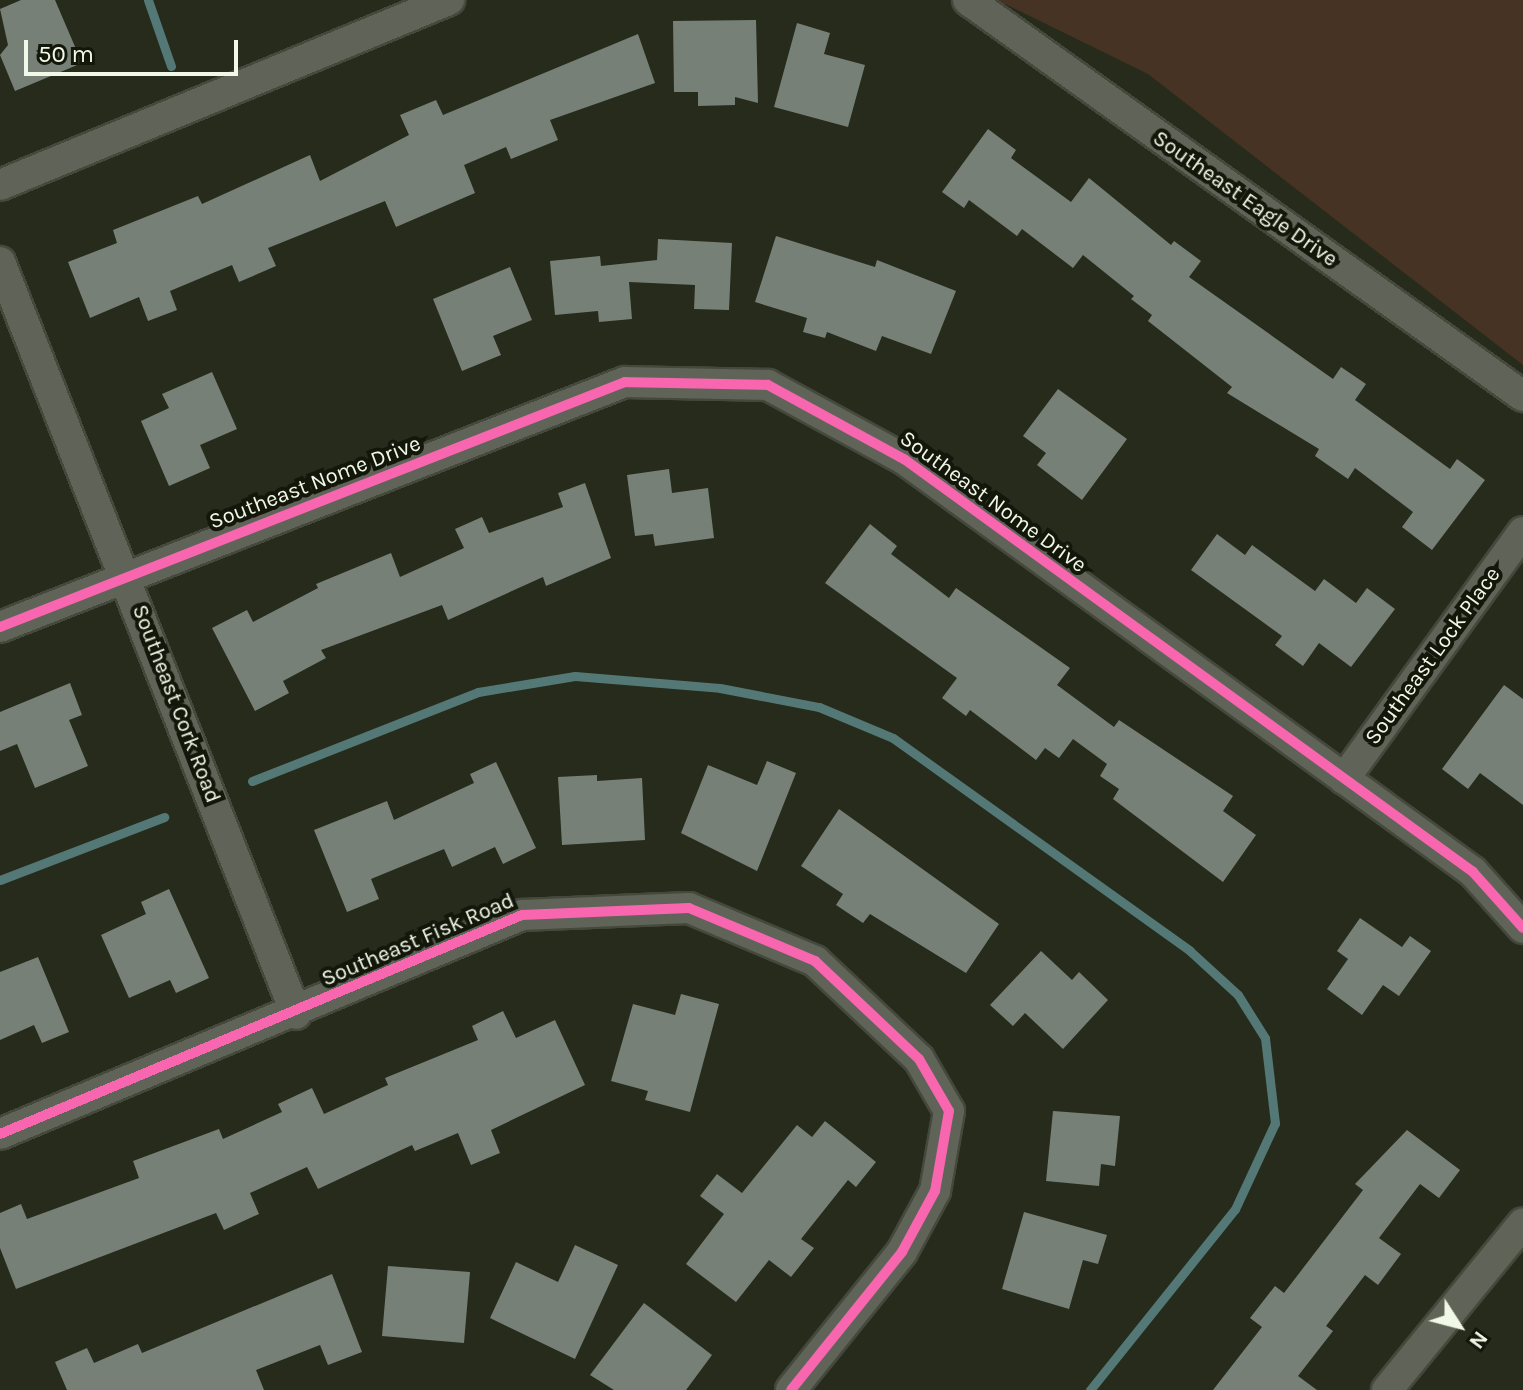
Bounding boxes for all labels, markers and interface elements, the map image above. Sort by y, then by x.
scale bar [28,24,242,74]
text: 50 m [38,40,94,68]
street label: Southeast Eagle Drive [1147,125,1343,273]
street label: Southeast Nome Drive [895,425,1091,579]
street label: Southeast Nome Drive [206,431,424,535]
street label: Southeast Lock Place [1360,562,1506,750]
street label: Southeast Cork Road [126,601,226,807]
street label: Southeast Fisk Road [318,887,518,993]
north arrow [1419,1286,1499,1366]
text: N [1463,1326,1494,1354]

